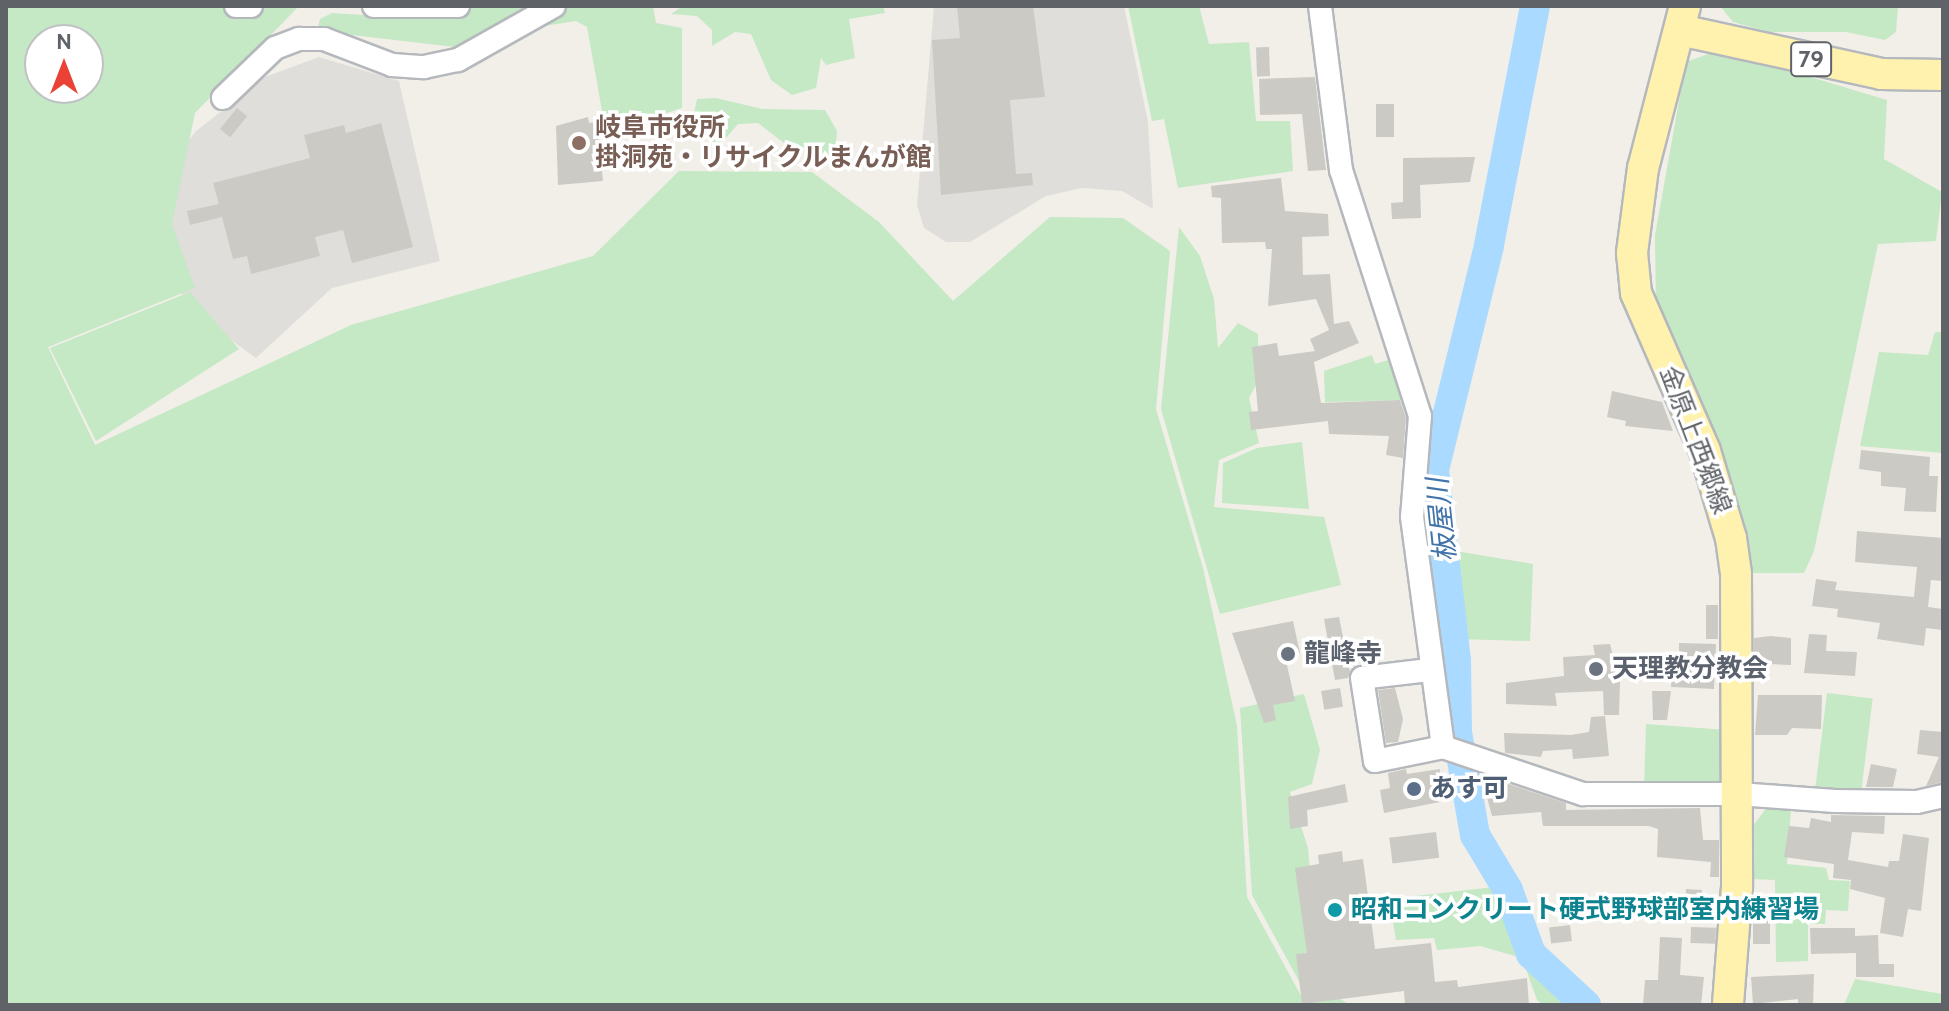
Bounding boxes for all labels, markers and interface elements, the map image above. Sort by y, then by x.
north arrow [24,24,104,104]
text: N [56,28,72,55]
road number: 79 [1789,39,1833,79]
place label: 岐阜市役所 掛洞苑・リサイクルまんが館 [595,112,933,174]
marker: 岐阜市役所 掛洞苑・リサイクルまんが館 [570,134,588,152]
street label: 金原上西郷線 [1652,362,1738,518]
water label: 板屋川 [1420,476,1462,564]
place label: 龍峰寺 [1304,638,1382,670]
marker: 龍峰寺 [1279,645,1297,663]
place label: 天理教分教会 [1612,653,1768,685]
marker: 天理教分教会 [1587,660,1605,678]
place label: あす可 [1430,773,1508,805]
marker: あす可 [1405,780,1423,798]
place label: 昭和コンクリート硬式野球部室内練習場 [1351,894,1819,926]
marker: 昭和コンクリート硬式野球部室内練習場 [1326,901,1344,919]

